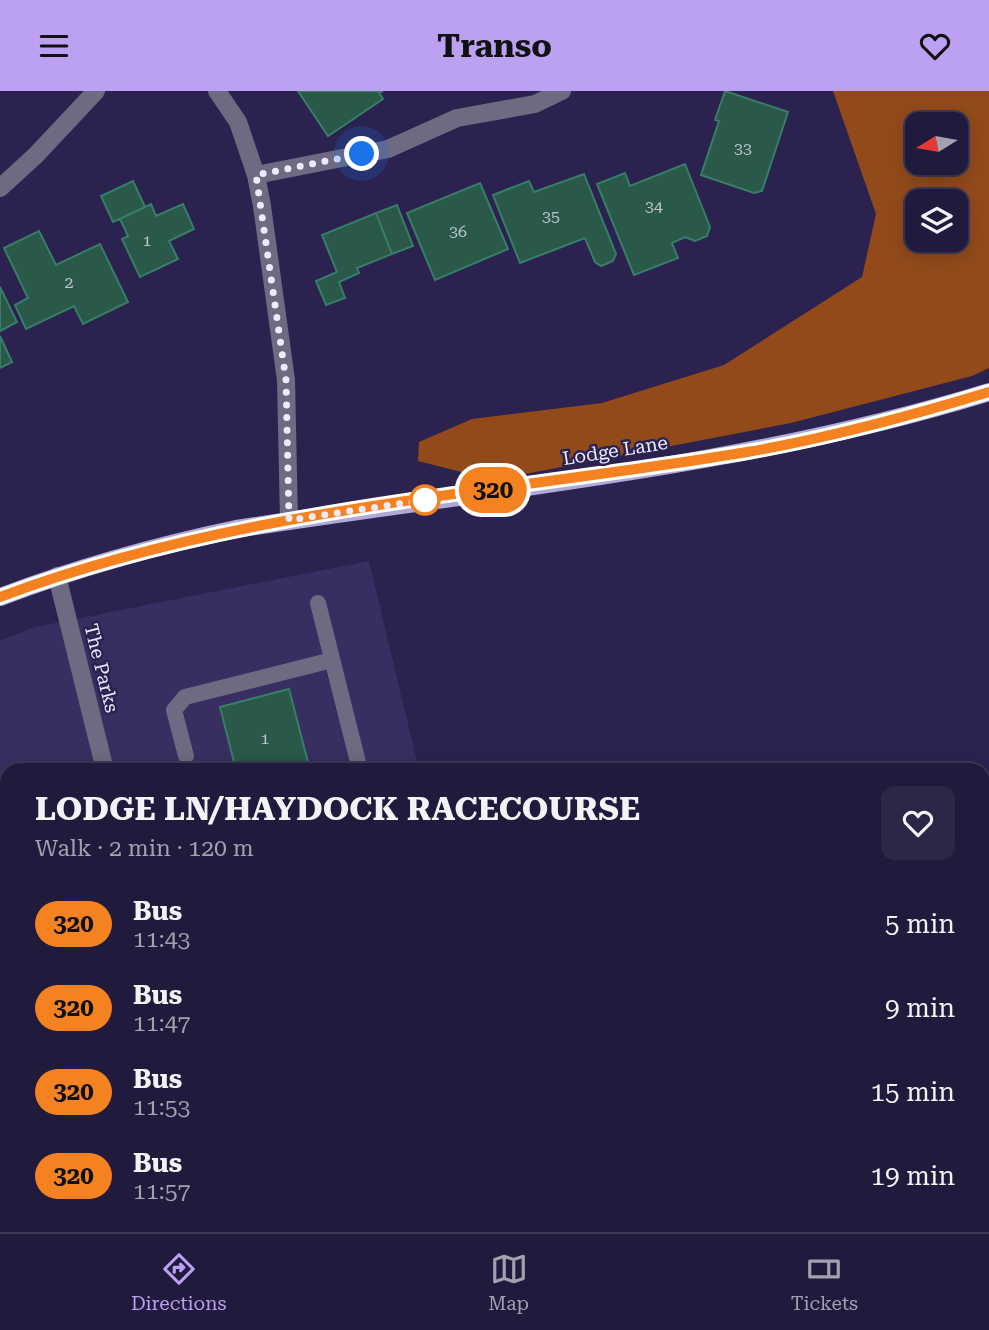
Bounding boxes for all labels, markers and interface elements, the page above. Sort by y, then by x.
icon: menu [35,27,73,65]
text: Transo [437,27,552,65]
icon: heart [916,27,954,65]
north arrow [905,112,968,175]
map controls [905,112,968,252]
your location [344,136,379,171]
house number: 33 [734,139,752,158]
button: layers [905,189,968,252]
house number: 34 [645,197,663,216]
house number: 35 [542,207,560,226]
house number: 36 [449,222,467,241]
house number: 1 [143,231,152,250]
house number: 2 [65,273,74,292]
street label: Lodge Lane [561,431,669,470]
line badge: 320 [453,467,533,513]
text: 320 [473,476,513,504]
unlabelled marker [410,485,440,515]
street label: The Parks [79,621,124,715]
house number: 1 [261,729,270,748]
button: heart [881,786,955,860]
text: LODGE LN/HAYDOCK RACECOURSE [35,789,640,828]
text: Walk · 2 min · 120 m [35,835,254,862]
text: Bus [133,896,182,926]
text: 5 min [885,909,955,939]
text: 320 [53,910,94,938]
text: 11:43 [133,926,190,953]
text: Bus [133,980,182,1010]
text: 9 min [885,993,955,1023]
text: 320 [53,994,94,1022]
text: 11:47 [133,1010,190,1037]
text: Bus [133,1064,182,1094]
text: 15 min [871,1077,955,1107]
text: 320 [53,1078,94,1106]
text: 11:53 [133,1094,190,1121]
text: Bus [133,1148,182,1178]
text: 19 min [871,1161,955,1191]
text: 320 [53,1162,94,1190]
text: 11:57 [133,1178,190,1205]
tab: Directions [131,1250,226,1315]
tab: Map [488,1250,529,1315]
tab: Tickets [791,1250,858,1315]

